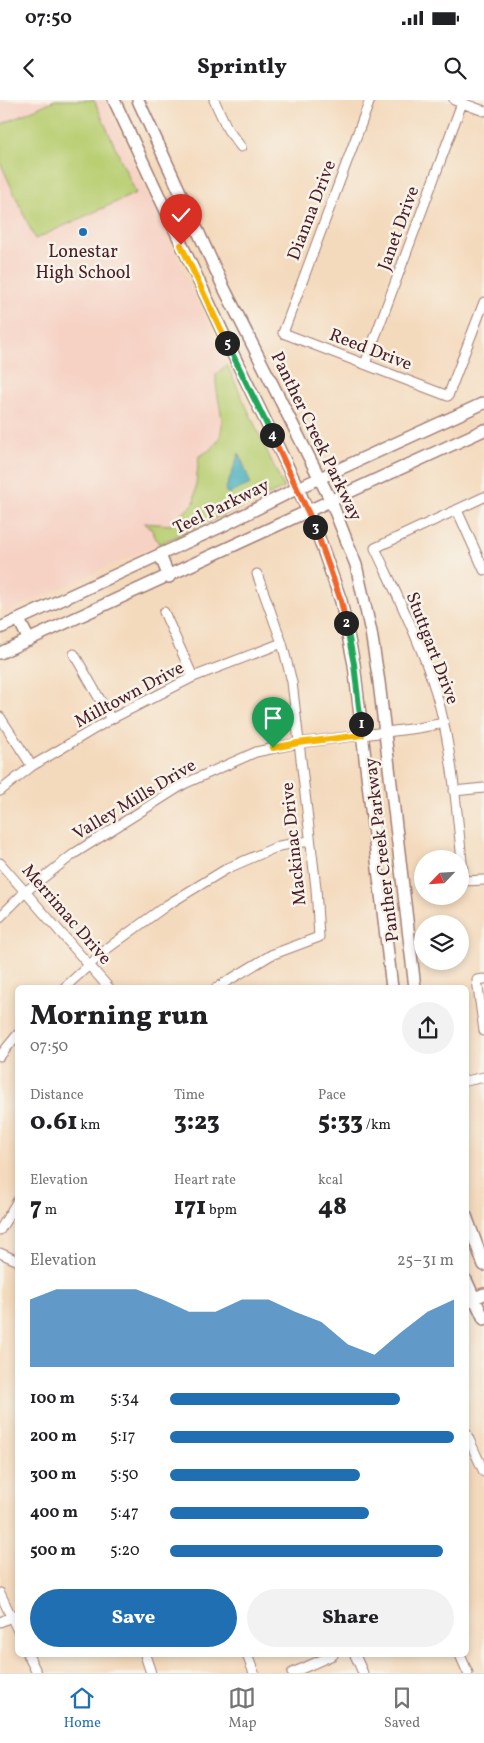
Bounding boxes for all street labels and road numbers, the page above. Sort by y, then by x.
street label: Dianna Drive [282,157,343,264]
street label: Janet Drive [373,183,426,274]
street label: Reed Drive [325,323,415,378]
street label: Panther Creek Parkway [264,348,368,526]
street label: Teel Parkway [169,473,274,541]
street label: Stuttgart Drive [399,589,464,708]
street label: Milltown Drive [71,656,189,735]
street label: Valley Mills Drive [68,754,201,847]
street label: Panther Creek Parkway [359,756,406,943]
street label: Mackinac Drive [276,781,313,907]
street label: Merrimac Drive [15,859,117,971]

